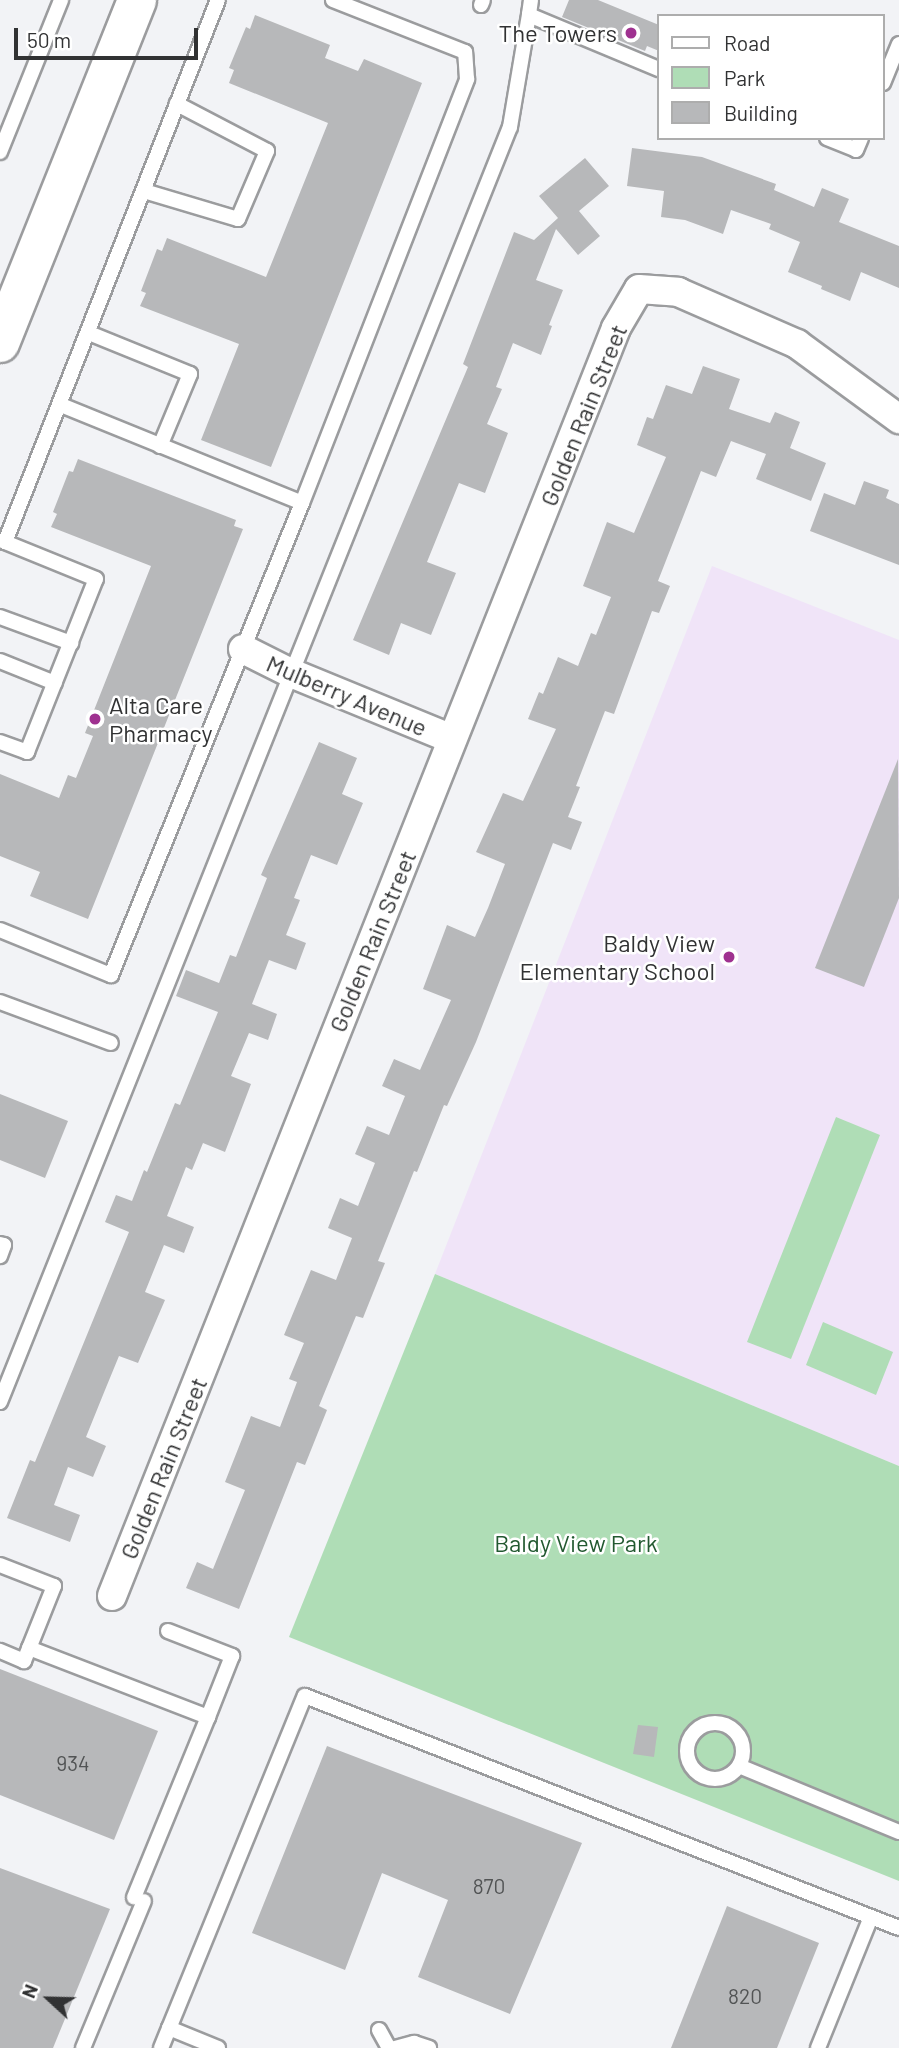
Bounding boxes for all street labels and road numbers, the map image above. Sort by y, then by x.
street label: Golden Rain Street [533,320,633,510]
street label: Mulberry Avenue [262,648,432,742]
street label: Golden Rain Street [322,846,422,1036]
street label: Golden Rain Street [113,1373,213,1563]

